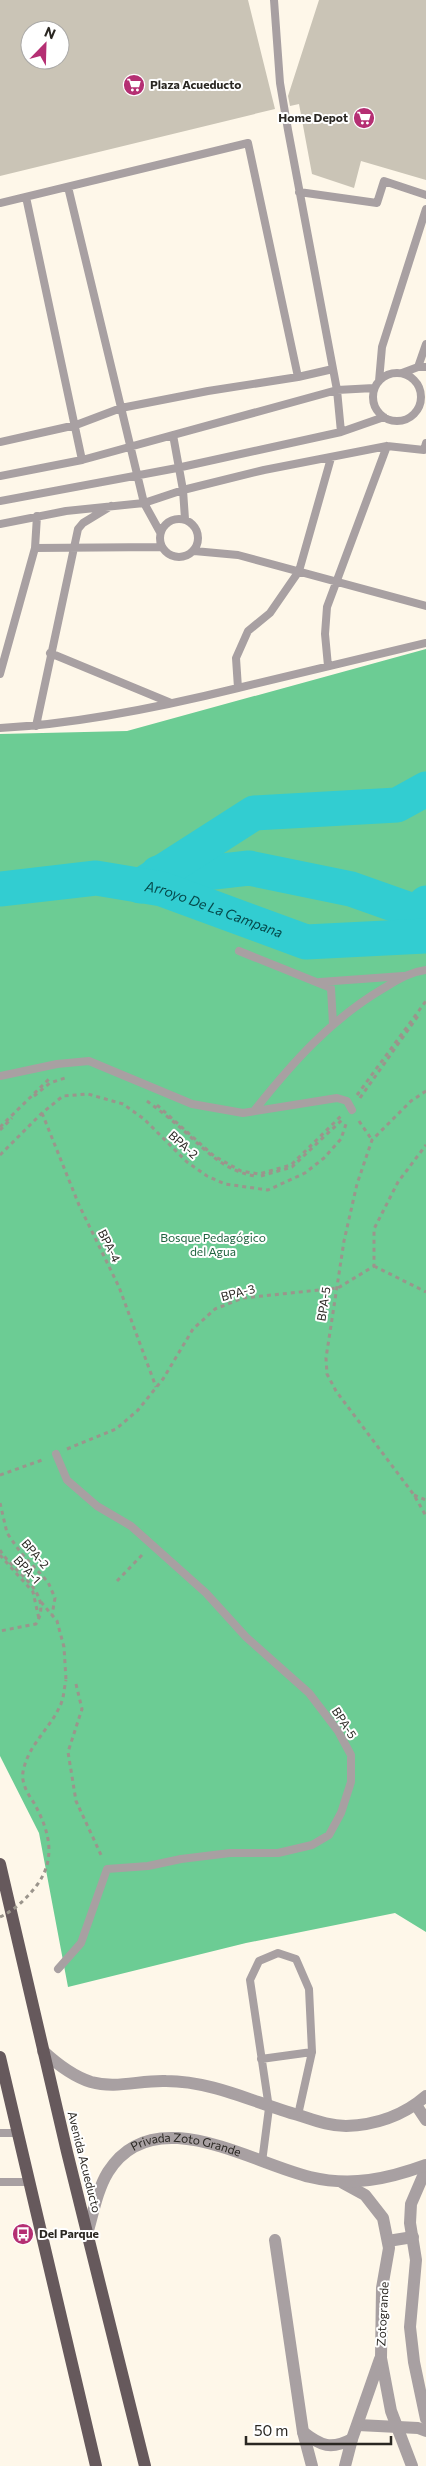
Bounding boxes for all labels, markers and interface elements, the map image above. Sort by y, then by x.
north arrow [20,20,70,70]
text: N [42,23,58,42]
supermarket icon: Plaza Acueducto [122,73,146,97]
place label: Plaza Acueducto [150,77,241,91]
supermarket icon: Home Depot [352,106,376,130]
place label: Home Depot [278,110,348,124]
water label: Arroyo De La Campana [143,877,285,941]
street label: BPA-2 [166,1128,201,1161]
street label: BPA-4 [96,1227,124,1264]
park label: Bosque Pedagógico del Agua [160,1230,266,1258]
street label: BPA-3 [219,1281,256,1303]
street label: BPA-5 [313,1286,333,1322]
street label: BPA-2 [19,1536,53,1571]
street label: BPA-1 [11,1553,44,1586]
street label: BPA-5 [330,1704,360,1741]
street label: Avenida Acueducto [66,2110,104,2214]
street label: Privada Zoto Grande [128,2130,243,2159]
bus stop icon: Del Parque [11,2222,35,2246]
place label: Del Parque [39,2226,99,2240]
street label: Zotogrande [373,2281,391,2347]
scale bar [246,2414,391,2446]
text: 50 m [254,2421,288,2439]

